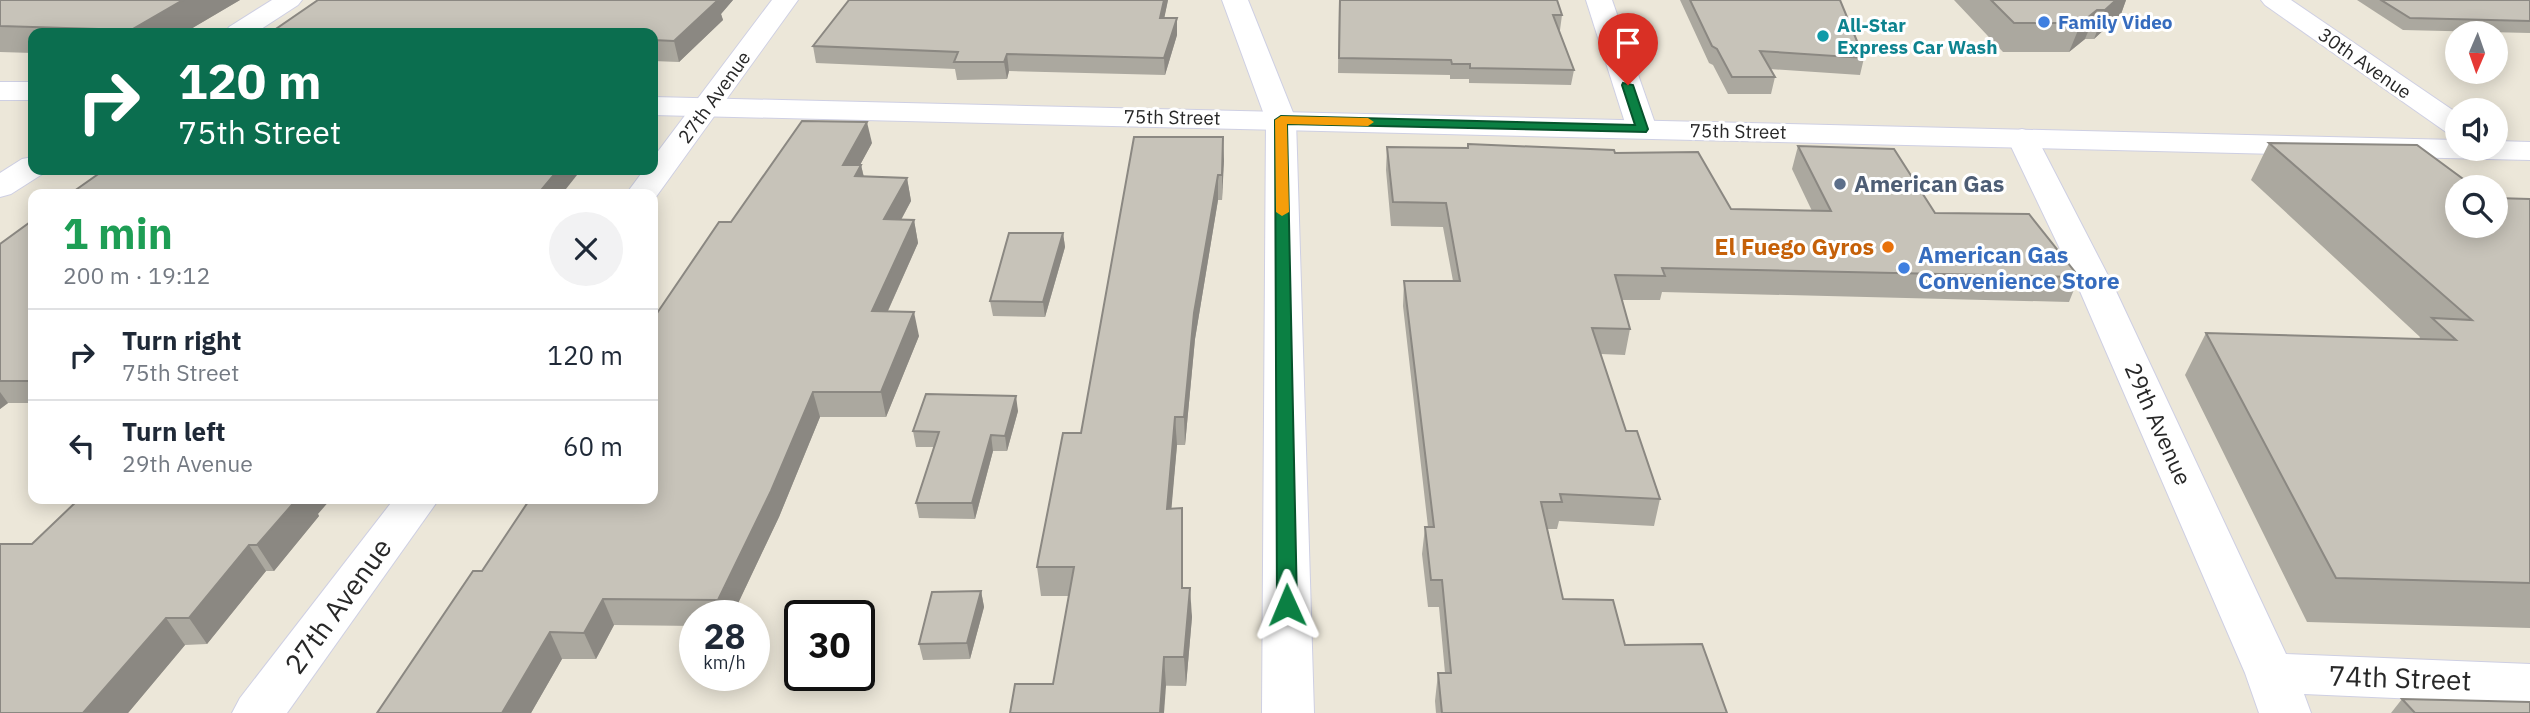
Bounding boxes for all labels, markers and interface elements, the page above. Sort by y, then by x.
place label: Family Video [2058,10,2173,34]
pin [1598,13,1658,85]
place label: All-Star Express Car Wash [1837,13,1997,59]
marker: Family Video [2036,14,2052,30]
north arrow [2445,21,2508,84]
map controls [2445,21,2508,238]
street label: 30th Avenue [2314,22,2416,104]
icon: arrive [1609,24,1647,62]
marker: All-Star Express Car Wash [1815,28,1831,44]
street label: 27th Avenue [672,46,756,148]
text: 120 m [178,49,322,112]
icon: right [63,56,154,147]
button: sound [2445,98,2508,161]
street label: 75th Street [1123,104,1221,130]
text: 75th Street [178,111,341,153]
street label: 75th Street [1689,118,1787,144]
place label: American Gas [1854,168,2004,198]
button: search [2445,175,2508,238]
marker: American Gas [1832,176,1848,192]
text: 1 min [63,206,173,261]
button: close [549,212,623,286]
place label: El Fuego Gyros [1715,231,1874,261]
marker: El Fuego Gyros [1880,239,1896,255]
place label: American Gas Convenience Store [1918,239,2120,295]
text: 200 m · 19:12 [63,260,210,290]
marker: American Gas Convenience Store [1896,260,1912,276]
text: Turn right [122,323,241,357]
icon: right [63,336,101,374]
text: 120 m [547,338,623,372]
text: 75th Street [122,357,239,387]
street label: 29th Avenue [2119,358,2199,490]
text: Turn left [122,414,225,448]
icon: left [63,427,101,465]
text: 60 m [563,429,623,463]
text: 29th Avenue [122,448,253,478]
street label: 27th Avenue [276,530,399,681]
position arrow [1250,568,1324,642]
speed limit sign: 30 [784,600,875,691]
text: 28 [703,613,746,659]
text: km/h [703,651,746,674]
street label: 74th Street [2328,657,2472,698]

